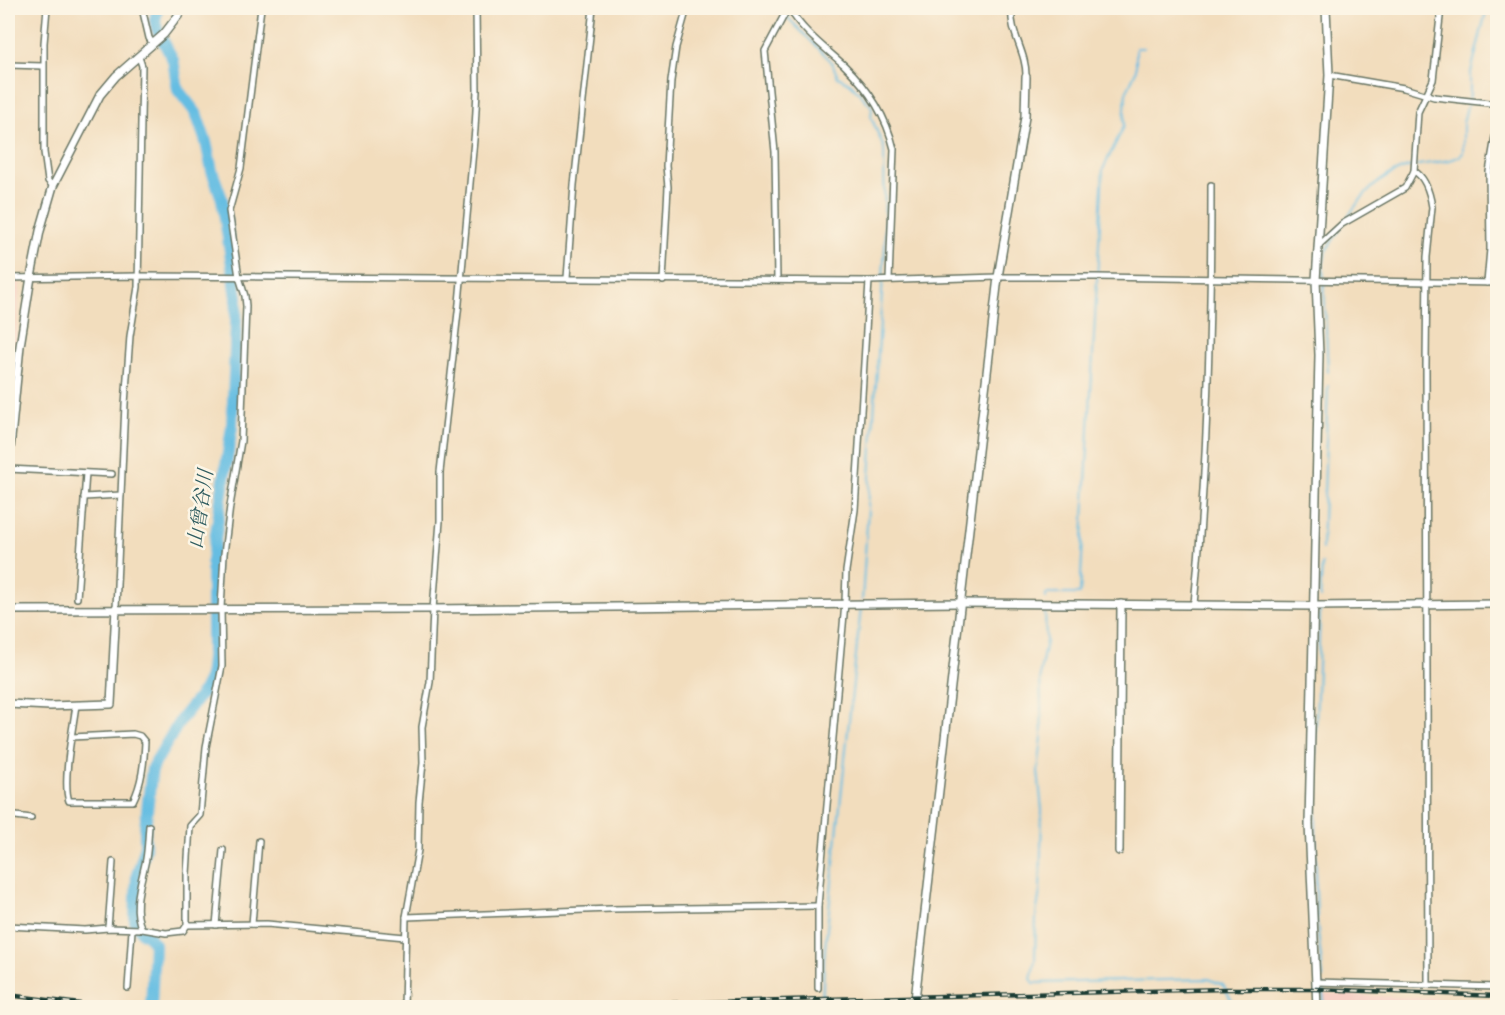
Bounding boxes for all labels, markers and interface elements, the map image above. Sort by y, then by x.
water label: 山曾谷川 [183,466,223,551]

